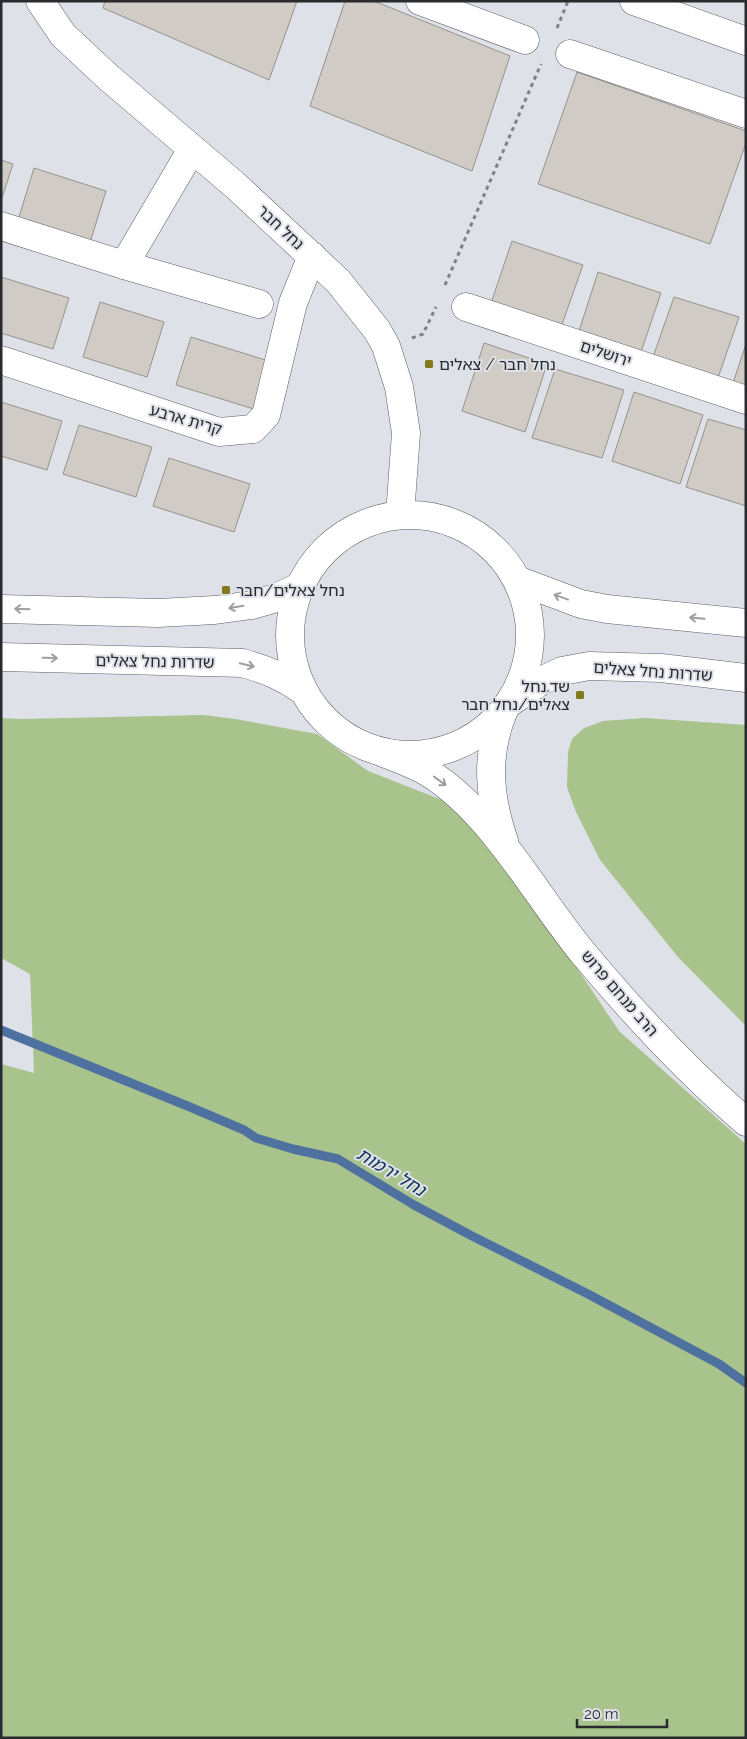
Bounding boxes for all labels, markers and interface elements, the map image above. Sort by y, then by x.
street label: נחל חבר [253,201,308,254]
street label: ירושלים [578,336,634,371]
place label: נחל חבר / צאלים [439,355,556,374]
marker: נחל חבר / צאלים [423,358,435,370]
street label: קרית ארבע [148,400,224,439]
place label: נחל צאלים/חבר [236,581,345,600]
marker: נחל צאלים/חבר [220,584,232,596]
one-way arrow [554,592,569,601]
one-way arrow [229,603,245,613]
one-way arrow [14,604,30,614]
one-way arrow [690,613,706,623]
street label: שדרות נחל צאלים [95,651,215,672]
one-way arrow [42,654,58,663]
street label: שדרות נחל צאלים [593,658,713,685]
one-way arrow [239,661,255,670]
place label: שד.נחל צאלים/נחל חבר [461,677,570,714]
marker: שד.נחל צאלים/נחל חבר [574,689,586,701]
one-way arrow [433,776,447,786]
street label: הרב מנחם פרוש [577,946,662,1040]
water label: נחל ירמות [353,1143,430,1201]
scale bar [577,1696,667,1728]
text: 20 m [584,1705,619,1723]

